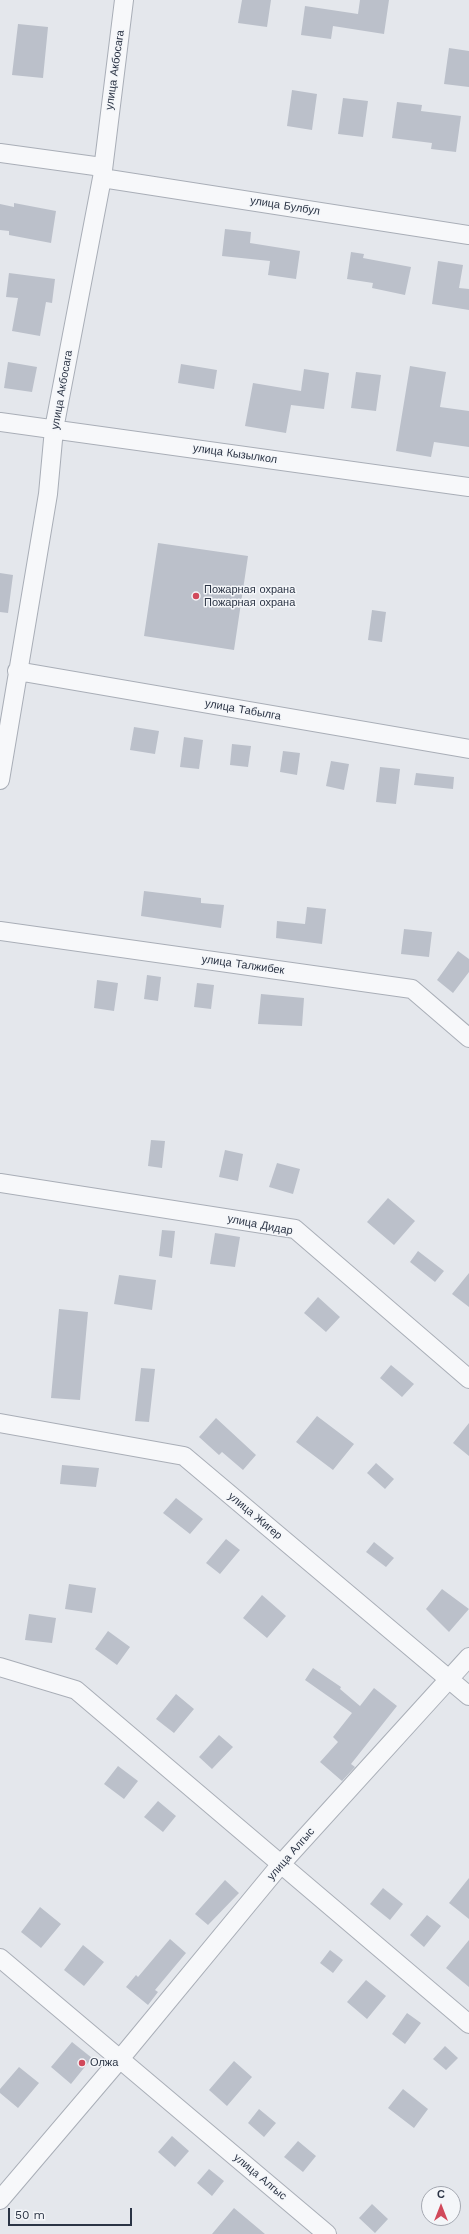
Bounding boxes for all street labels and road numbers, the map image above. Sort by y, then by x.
street label: улица Акбосага [103,29,127,111]
street label: улица Булбул [249,194,321,218]
street label: улица Акбосага [49,349,75,431]
street label: улица Кызылкол [192,442,278,466]
street label: улица Табылга [204,697,282,723]
street label: улица Талжибек [201,953,285,977]
street label: улица Дидар [226,1212,294,1238]
street label: улица Жигер [225,1490,285,1542]
street label: улица Алгыс [265,1825,317,1883]
street label: улица Алгыс [231,2151,289,2203]

